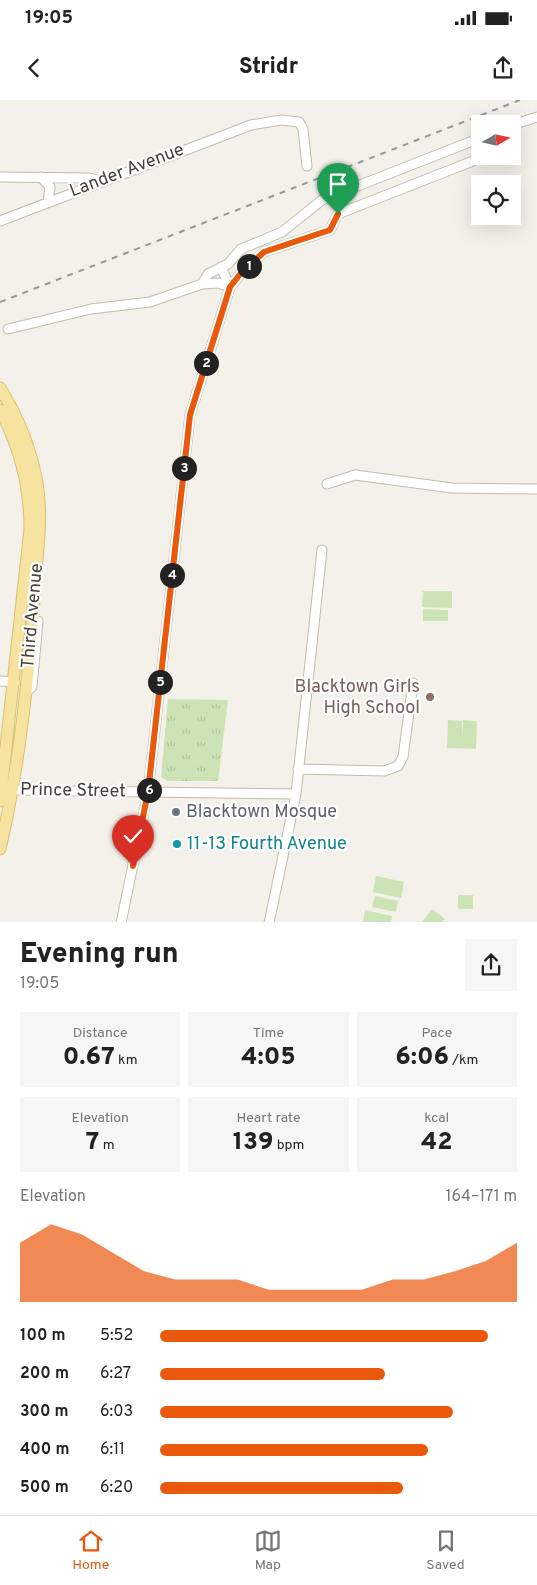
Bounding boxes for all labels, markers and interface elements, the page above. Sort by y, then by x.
text: 19:05 [25,6,73,30]
icon: back [20,54,48,82]
text: Stridr [239,54,298,81]
icon: share [489,54,517,82]
north arrow [471,115,521,165]
map controls [471,115,521,225]
street label: Lander Avenue [66,139,188,203]
pin [317,163,359,214]
icon: arrive [324,170,352,198]
button: locate [471,175,521,225]
pin: 1 [236,254,262,278]
text: 1 [247,258,252,275]
pin: 2 [194,350,218,376]
text: 2 [202,355,211,372]
pin: 3 [172,456,196,480]
text: 3 [180,460,189,477]
street label: Third Avenue [17,562,49,670]
pin: 4 [160,562,184,588]
text: 4 [168,567,177,584]
pin: 5 [148,670,172,694]
text: 5 [156,674,165,691]
place label: Blacktown Girls High School [295,676,420,720]
marker: Blacktown Girls High School [424,691,436,703]
pin: 6 [136,778,162,802]
street label: Prince Street [20,779,126,803]
text: 6 [145,782,154,799]
place label: Blacktown Mosque [186,801,337,824]
marker: Blacktown Mosque [170,806,182,818]
pin [112,815,154,866]
icon: check [119,822,147,850]
place label: 11-13 Fourth Avenue [187,833,347,856]
marker: 11-13 Fourth Avenue [171,838,183,850]
text: Evening run [20,937,179,973]
button: share [465,939,517,991]
text: 19:05 [20,974,59,994]
text: Distance [73,1025,128,1042]
text: Time [253,1025,284,1042]
text: Pace [421,1025,452,1042]
text: 0.67 [63,1042,115,1074]
text: 4:05 [241,1042,296,1074]
text: 6:06 [395,1042,449,1074]
text: km [115,1052,138,1069]
text: /km [449,1052,478,1069]
text: Elevation [71,1110,129,1127]
text: Heart rate [236,1110,301,1127]
text: kcal [424,1110,449,1127]
text: 7 [86,1127,99,1159]
text: 139 [233,1127,274,1159]
text: 42 [421,1127,453,1159]
text: m [99,1137,115,1154]
text: bpm [274,1137,304,1154]
text: Elevation [20,1187,86,1207]
text: 164–171 m [446,1187,517,1207]
text: 100 m [20,1326,66,1346]
text: 5:52 [100,1326,133,1346]
text: 200 m [20,1364,69,1384]
text: 6:27 [100,1364,131,1384]
text: 300 m [20,1402,68,1422]
text: 6:03 [100,1402,133,1422]
text: 400 m [20,1440,69,1460]
text: 6:11 [100,1440,125,1460]
text: 500 m [20,1478,69,1498]
text: 6:20 [100,1478,133,1498]
tab: Home [72,1527,109,1574]
tab: Map [254,1527,282,1574]
tab: Saved [426,1527,465,1574]

